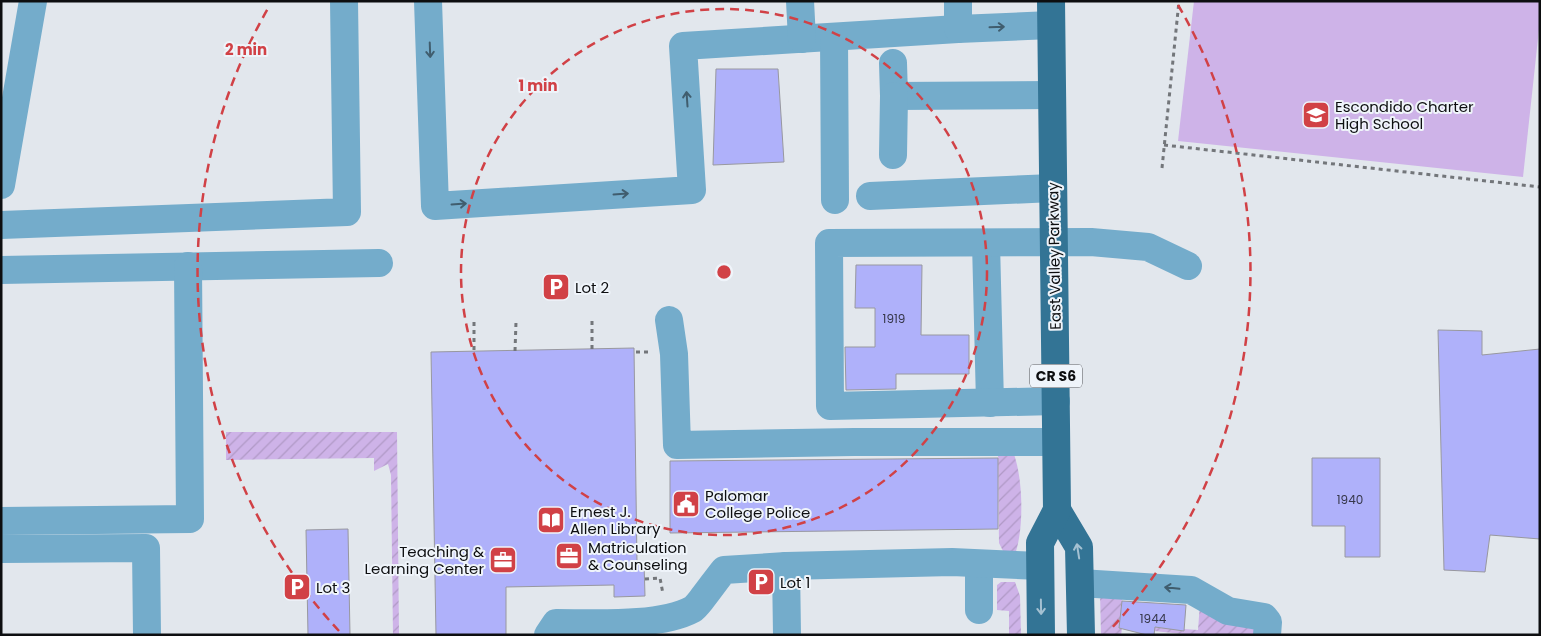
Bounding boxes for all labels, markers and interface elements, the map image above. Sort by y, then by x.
one-way arrow [988,22,1005,32]
text: 2 min [225,39,267,60]
one-way arrow [425,42,435,58]
text: 1 min [518,75,558,96]
one-way arrow [682,91,691,107]
place label: Escondido Charter High School [1335,96,1474,134]
school or university icon: Escondido Charter High School [1301,100,1331,130]
street label: East Valley Parkway [1042,181,1066,330]
one-way arrow [613,190,629,199]
one-way arrow [451,200,467,209]
centre of rings [715,263,733,281]
parking icon: Lot 2 [541,272,571,302]
place label: Lot 2 [575,277,609,298]
house number: 1919 [883,310,905,327]
road number: CR S6 [1030,364,1082,388]
place label: Palomar College Police [705,485,810,523]
public building icon: Palomar College Police [671,489,701,519]
house number: 1940 [1337,491,1363,508]
place label: Ernest J. Allen Library [570,501,661,539]
library icon: Ernest J. Allen Library [536,505,566,535]
place label: Matriculation & Counseling [588,537,688,575]
place label: Teaching & Learning Center [365,541,484,579]
office icon: Matriculation & Counseling [554,541,584,571]
one-way arrow [1073,544,1083,560]
office icon: Teaching & Learning Center [488,545,518,575]
parking icon: Lot 1 [746,567,776,597]
parking icon: Lot 3 [282,572,312,602]
place label: Lot 1 [780,572,810,593]
place label: Lot 3 [316,577,350,598]
one-way arrow [1164,583,1180,593]
one-way arrow [1036,598,1046,615]
house number: 1944 [1140,610,1167,627]

